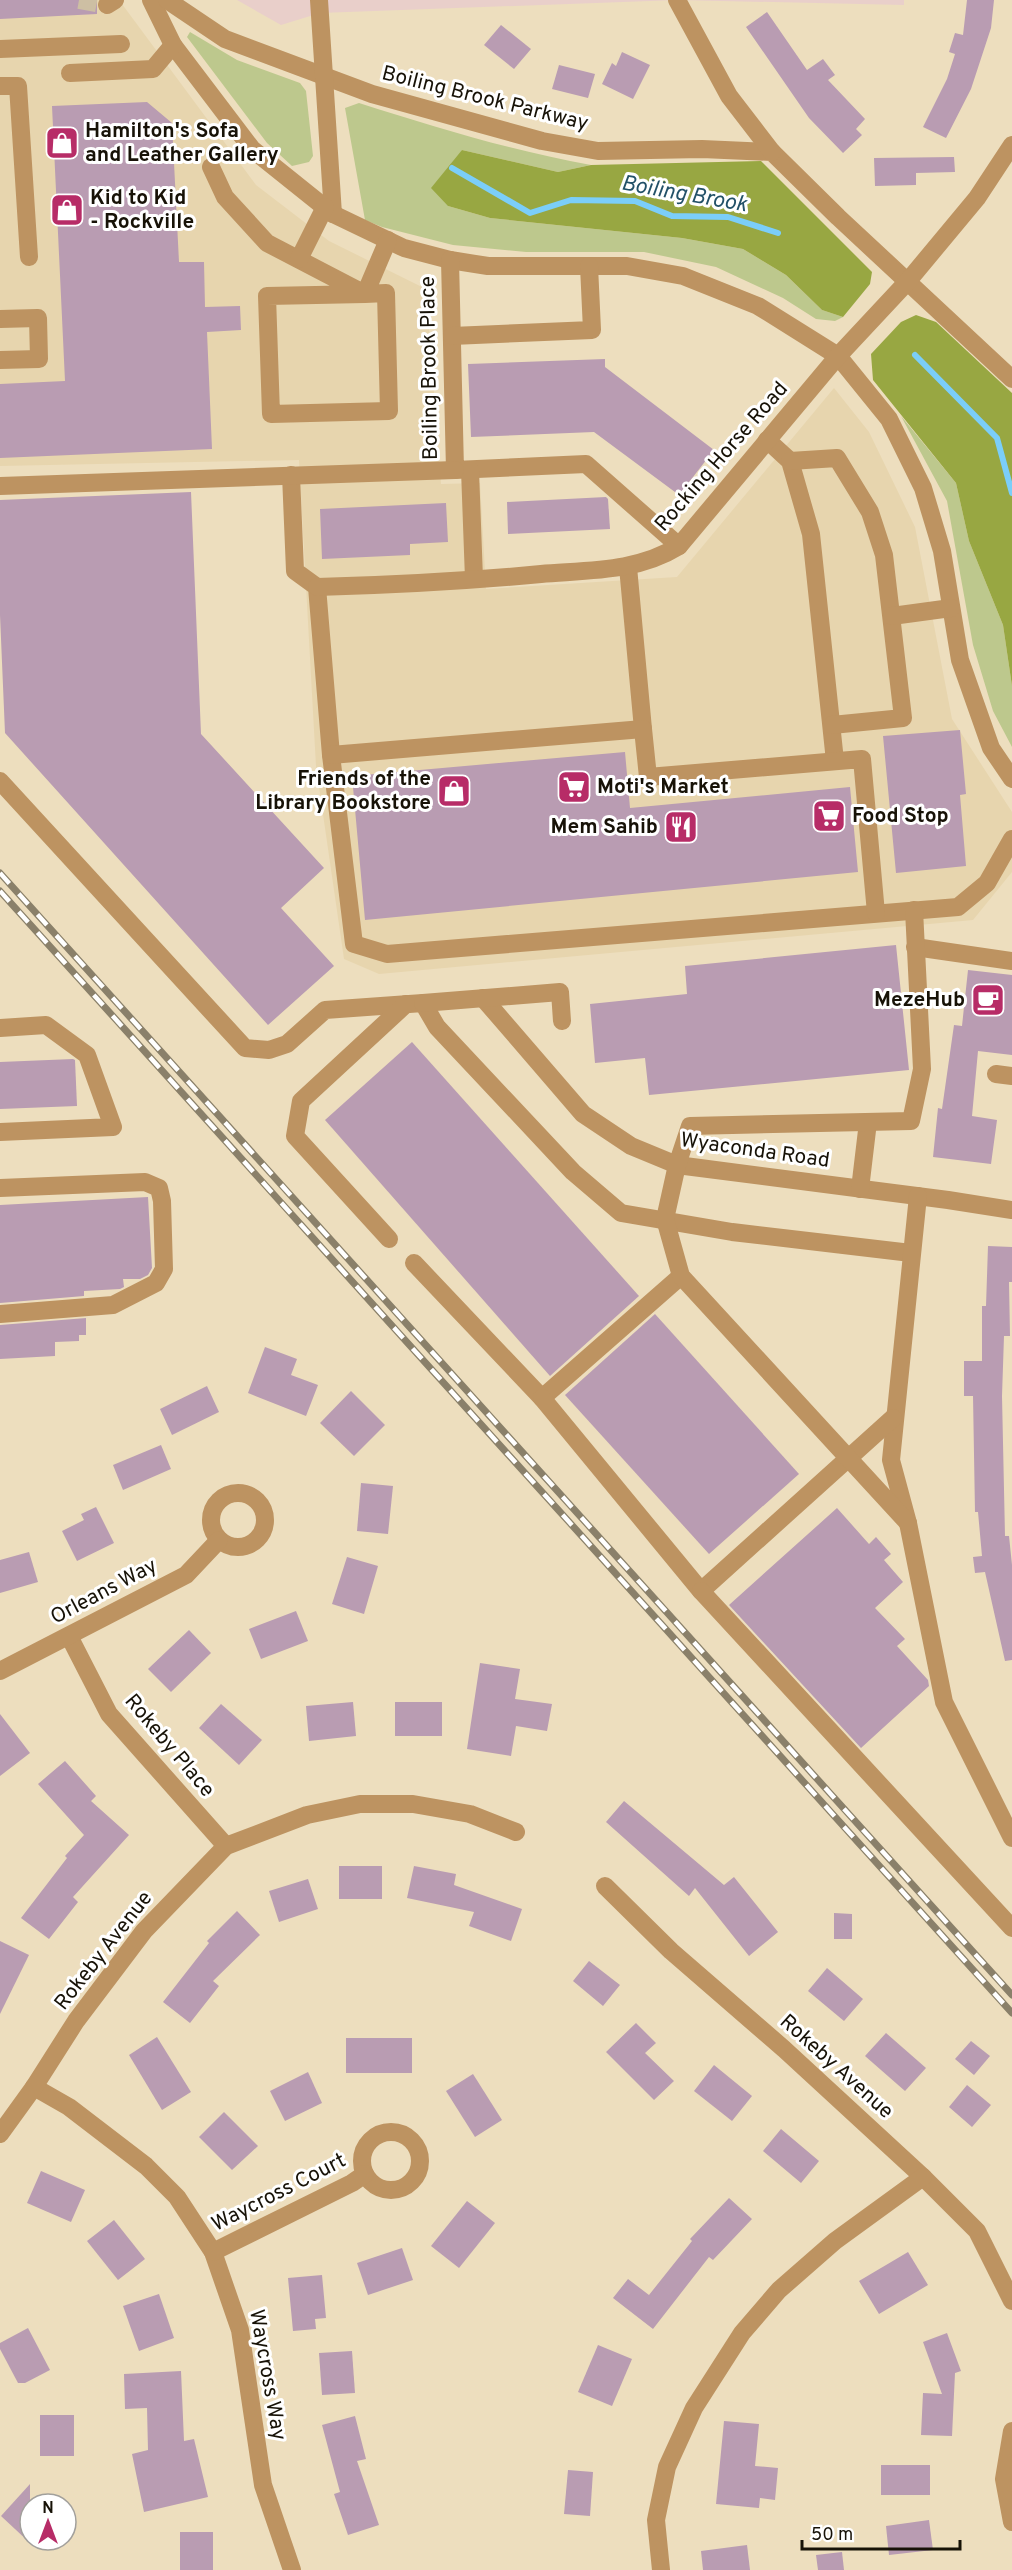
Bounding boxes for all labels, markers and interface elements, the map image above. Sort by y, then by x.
street label: Boiling Brook Parkway [379,60,591,138]
place label: Hamilton's Sofa and Leather Gallery [85,118,279,169]
shop icon: Hamilton's Sofa and Leather Gallery [44,125,80,161]
water label: Boiling Brook [619,171,750,220]
place label: Kid to Kid - Rockville [90,185,194,236]
shop icon: Kid to Kid - Rockville [49,192,85,228]
street label: Boiling Brook Place [415,276,445,460]
street label: Rocking Horse Road [649,376,795,538]
place label: Friends of the Library Bookstore [255,766,431,817]
supermarket icon: Moti's Market [556,769,592,805]
shop icon: Friends of the Library Bookstore [436,773,472,809]
place label: Moti's Market [597,774,729,801]
supermarket icon: Food Stop [811,798,847,834]
place label: Food Stop [852,803,949,830]
restaurant icon: Mem Sahib [663,809,699,845]
place label: Mem Sahib [551,814,658,841]
cafe icon: MezeHub [970,982,1006,1018]
place label: MezeHub [874,987,965,1014]
street label: Wyaconda Road [679,1127,831,1175]
street label: Orleans Way [46,1553,162,1631]
street label: Rokeby Place [118,1689,220,1803]
street label: Rokeby Avenue [49,1886,159,2016]
street label: Rokeby Avenue [773,2009,899,2125]
street label: Waycross Court [207,2148,351,2238]
street label: Waycross Way [242,2308,292,2442]
north arrow [18,2492,78,2552]
text: N [42,2499,54,2519]
scale bar [802,2513,960,2551]
text: 50 m [811,2524,853,2547]

